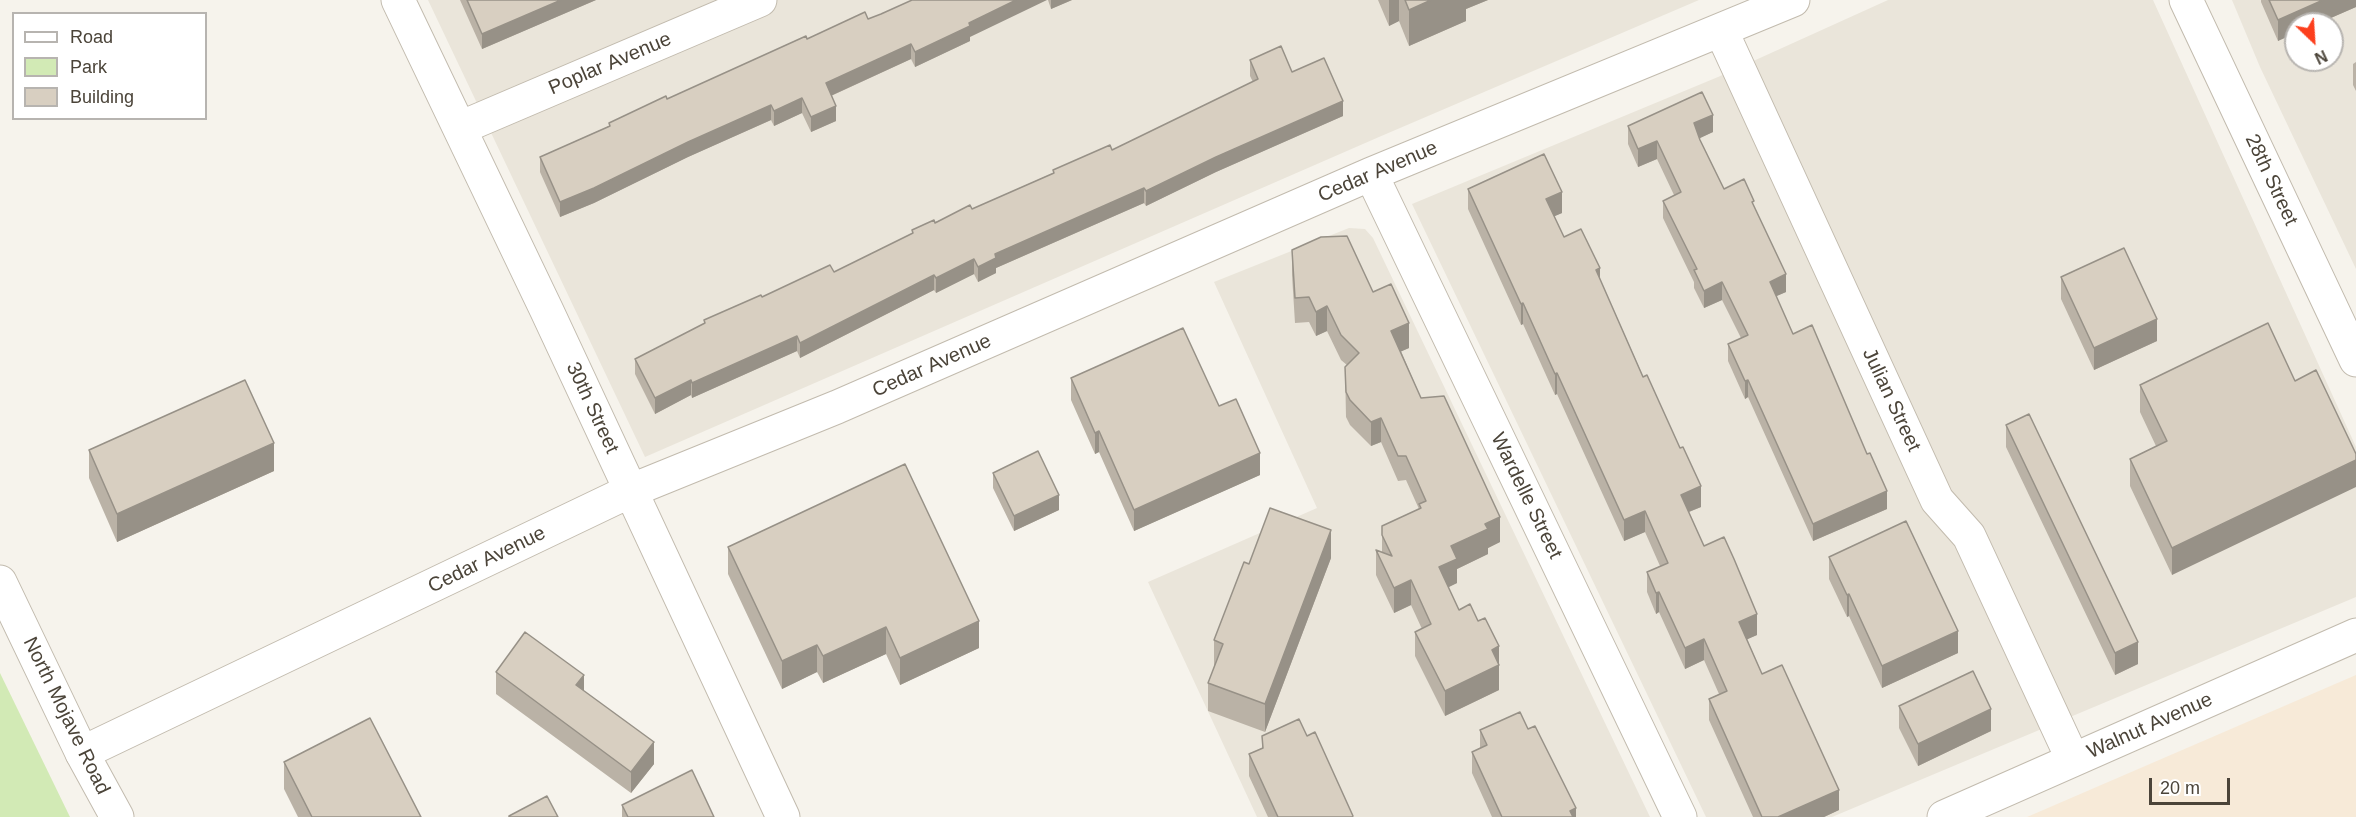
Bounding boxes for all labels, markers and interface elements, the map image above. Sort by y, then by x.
legend [12,12,207,120]
north arrow [2284,12,2344,72]
text: Road [70,27,113,47]
street label: Poplar Avenue [545,27,675,101]
text: N [2312,47,2330,67]
text: Park [70,57,107,77]
text: Building [70,87,134,107]
street label: 28th Street [2239,131,2303,229]
street label: Cedar Avenue [1315,136,1441,208]
street label: Cedar Avenue [869,329,995,403]
street label: Julian Street [1857,345,1925,455]
street label: 30th Street [560,359,624,457]
street label: Wardelle Street [1485,429,1567,563]
street label: Cedar Avenue [424,521,550,599]
street label: North Mojave Road [17,633,115,799]
street label: Walnut Avenue [2084,688,2216,764]
scale bar [2152,766,2233,804]
text: 20 m [2160,778,2200,798]

